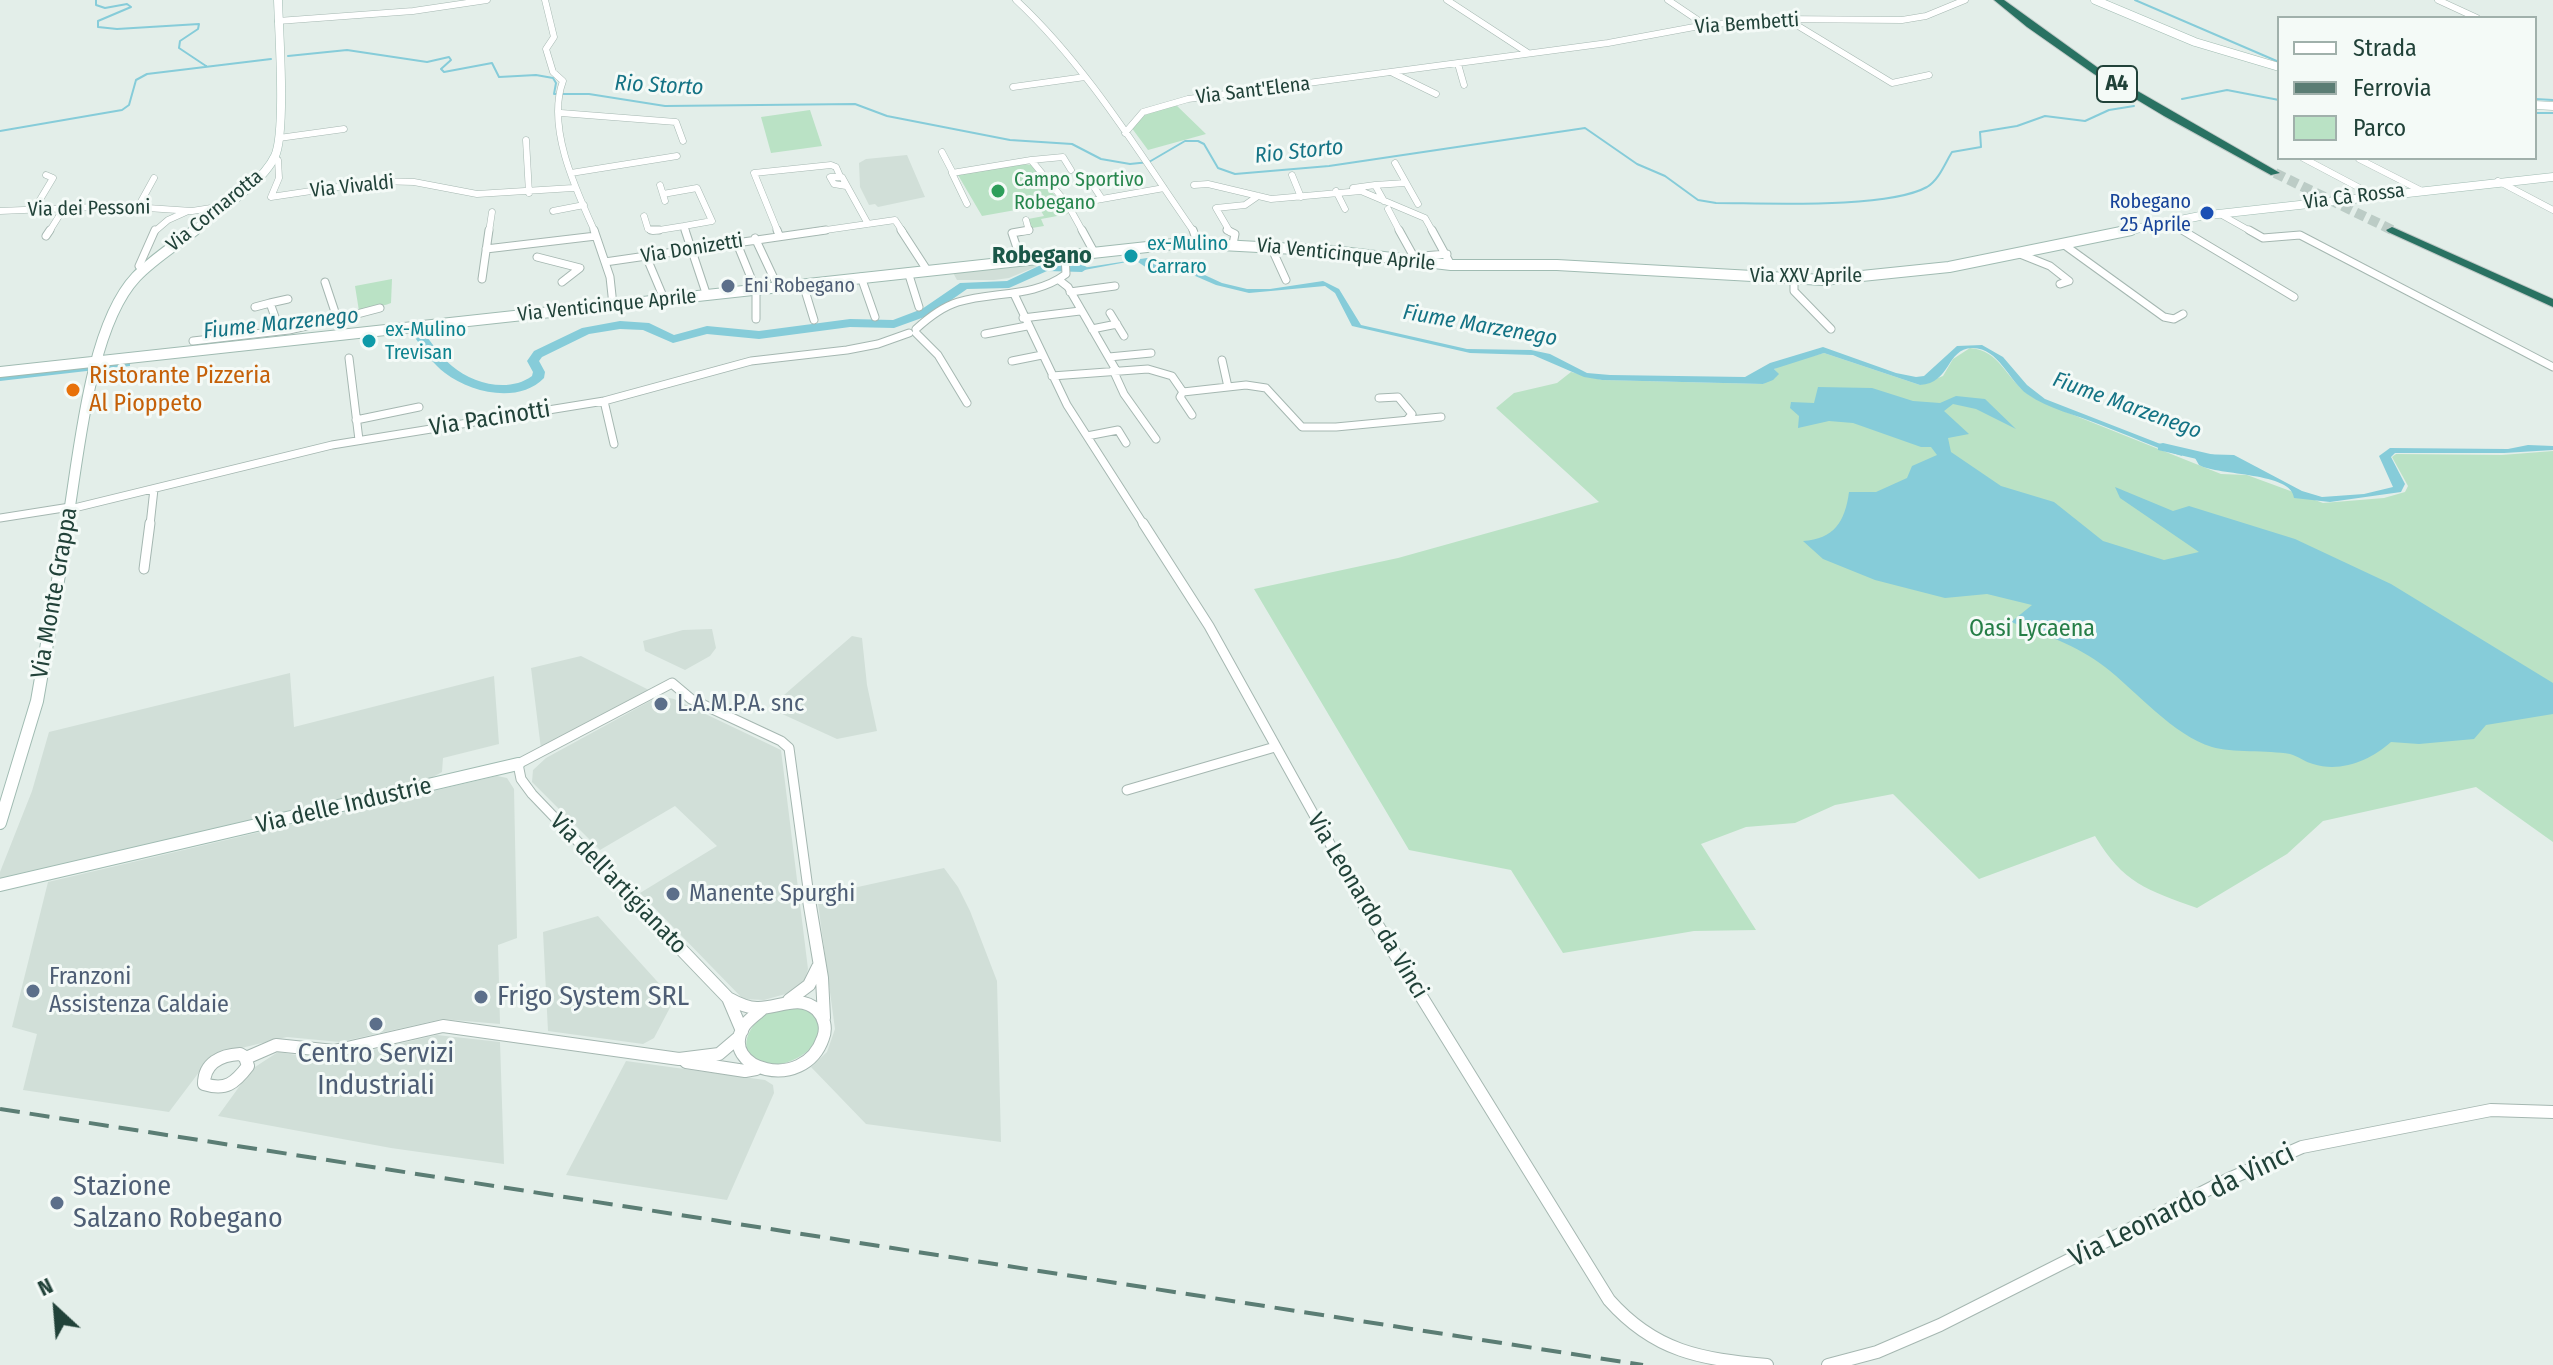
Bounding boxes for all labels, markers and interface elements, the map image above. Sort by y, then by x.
street label: Via Bembetti [1694,8,1800,40]
legend [2277,16,2537,160]
text: Strada [2353,34,2417,62]
road number: A4 [2097,66,2137,102]
water label: Rio Storto [614,70,704,102]
street label: Via Sant'Elena [1195,72,1311,110]
text: Ferrovia [2353,74,2432,102]
text: Parco [2353,114,2406,142]
water label: Rio Storto [1253,134,1345,170]
street label: Via Cornarotta [162,165,268,257]
place label: Campo Sportivo Robegano [1014,168,1144,215]
street label: Via Vivaldi [309,171,395,203]
street label: Via Cà Rossa [2302,179,2406,215]
marker: Campo Sportivo Robegano [989,182,1007,200]
place label: Robegano 25 Aprile [2109,190,2191,237]
street label: Via dei Pessoni [27,196,151,222]
marker: Robegano 25 Aprile [2198,204,2216,222]
street label: Via Donizetti [639,229,745,269]
place label: ex-Mulino Carraro [1147,232,1228,279]
street label: Via Venticinque Aprile [1255,234,1437,276]
district label: Robegano [992,242,1092,270]
marker: ex-Mulino Carraro [1122,247,1140,265]
street label: Via XXV Aprile [1750,264,1862,288]
place label: Eni Robegano [744,274,855,298]
marker: Eni Robegano [719,277,737,295]
street label: Via Venticinque Aprile [516,285,698,327]
water label: Fiume Marzenego [1401,299,1559,353]
water label: Fiume Marzenego [202,303,360,345]
place label: ex-Mulino Trevisan [385,318,466,365]
marker: ex-Mulino Trevisan [360,332,378,350]
place label: Ristorante Pizzeria Al Pioppeto [89,362,271,418]
water label: Fiume Marzenego [2049,367,2205,445]
marker: Ristorante Pizzeria Al Pioppeto [64,381,82,399]
street label: Via Pacinotti [427,395,553,443]
street label: Via Monte Grappa [26,505,84,681]
park label: Oasi Lycaena [1969,615,2095,643]
place label: L.A.M.P.A. snc [677,690,804,718]
marker: L.A.M.P.A. snc [652,695,670,713]
street label: Via delle Industrie [253,772,435,840]
street label: Via dell'artigianato [543,808,693,960]
street label: Via Leonardo da Vinci [1300,808,1434,1004]
place label: Manente Spurghi [689,880,855,908]
marker: Manente Spurghi [664,885,682,903]
place label: Franzoni Assistenza Caldaie [49,963,229,1019]
place label: Frigo System SRL [497,980,689,1014]
marker: Franzoni Assistenza Caldaie [24,982,42,1000]
marker: Frigo System SRL [472,988,490,1006]
marker: Centro Servizi Industriali [367,1015,385,1033]
place label: Centro Servizi Industriali [298,1037,454,1103]
street label: Via Leonardo da Vinci [2064,1137,2300,1275]
place label: Stazione Salzano Robegano [73,1170,283,1236]
marker: Stazione Salzano Robegano [48,1194,66,1212]
north arrow [16,1269,96,1349]
text: N [33,1272,57,1302]

